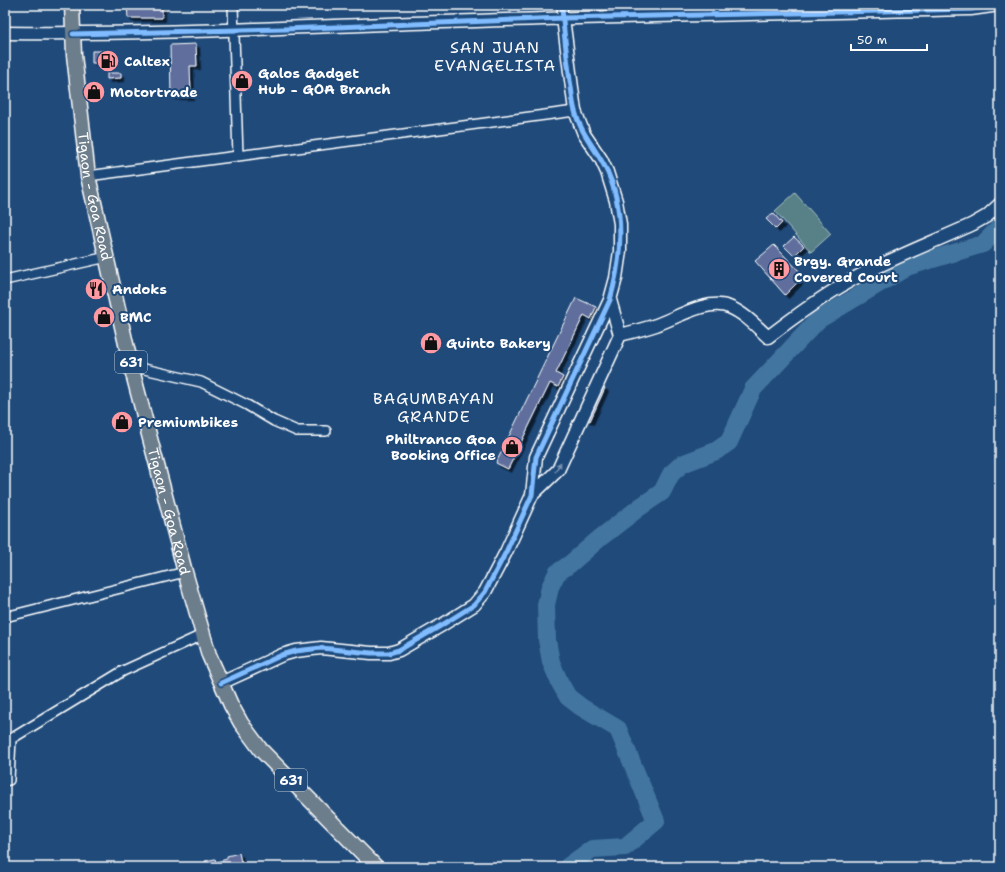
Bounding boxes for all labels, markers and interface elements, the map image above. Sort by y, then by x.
scale bar [851,26,927,52]
text: 50 m [857,32,887,48]
district label: SAN JUAN EVANGELISTA [434,37,556,76]
fuel station icon: Caltex [95,48,121,74]
place label: Caltex [124,52,170,70]
place label: Galos Gadget Hub - GOA Branch [258,64,391,98]
shop icon: Galos Gadget Hub - GOA Branch [229,68,255,94]
shop icon: Motortrade [81,79,107,105]
place label: Motortrade [110,83,198,101]
street label: Tigaon - Goa Road [74,131,116,262]
place label: Brgy. Grande Covered Court [794,252,898,286]
building icon: Brgy. Grande Covered Court [766,256,792,282]
restaurant icon: Andoks [83,276,109,302]
place label: Andoks [112,280,167,298]
shop icon: BMC [91,304,117,330]
place label: BMC [120,308,152,326]
shop icon: Guinto Bakery [418,330,444,356]
place label: Guinto Bakery [446,334,551,352]
road number: 631 [115,351,147,373]
district label: BAGUMBAYAN GRANDE [373,388,495,427]
shop icon: Premiumbikes [109,409,135,435]
place label: Premiumbikes [138,413,238,431]
place label: Philtranco Goa Booking Office [386,430,496,464]
shop icon: Philtranco Goa Booking Office [499,434,525,460]
street label: Tigaon - Goa Road [144,446,194,577]
one-way arrow [555,461,562,473]
road number: 631 [275,769,307,791]

